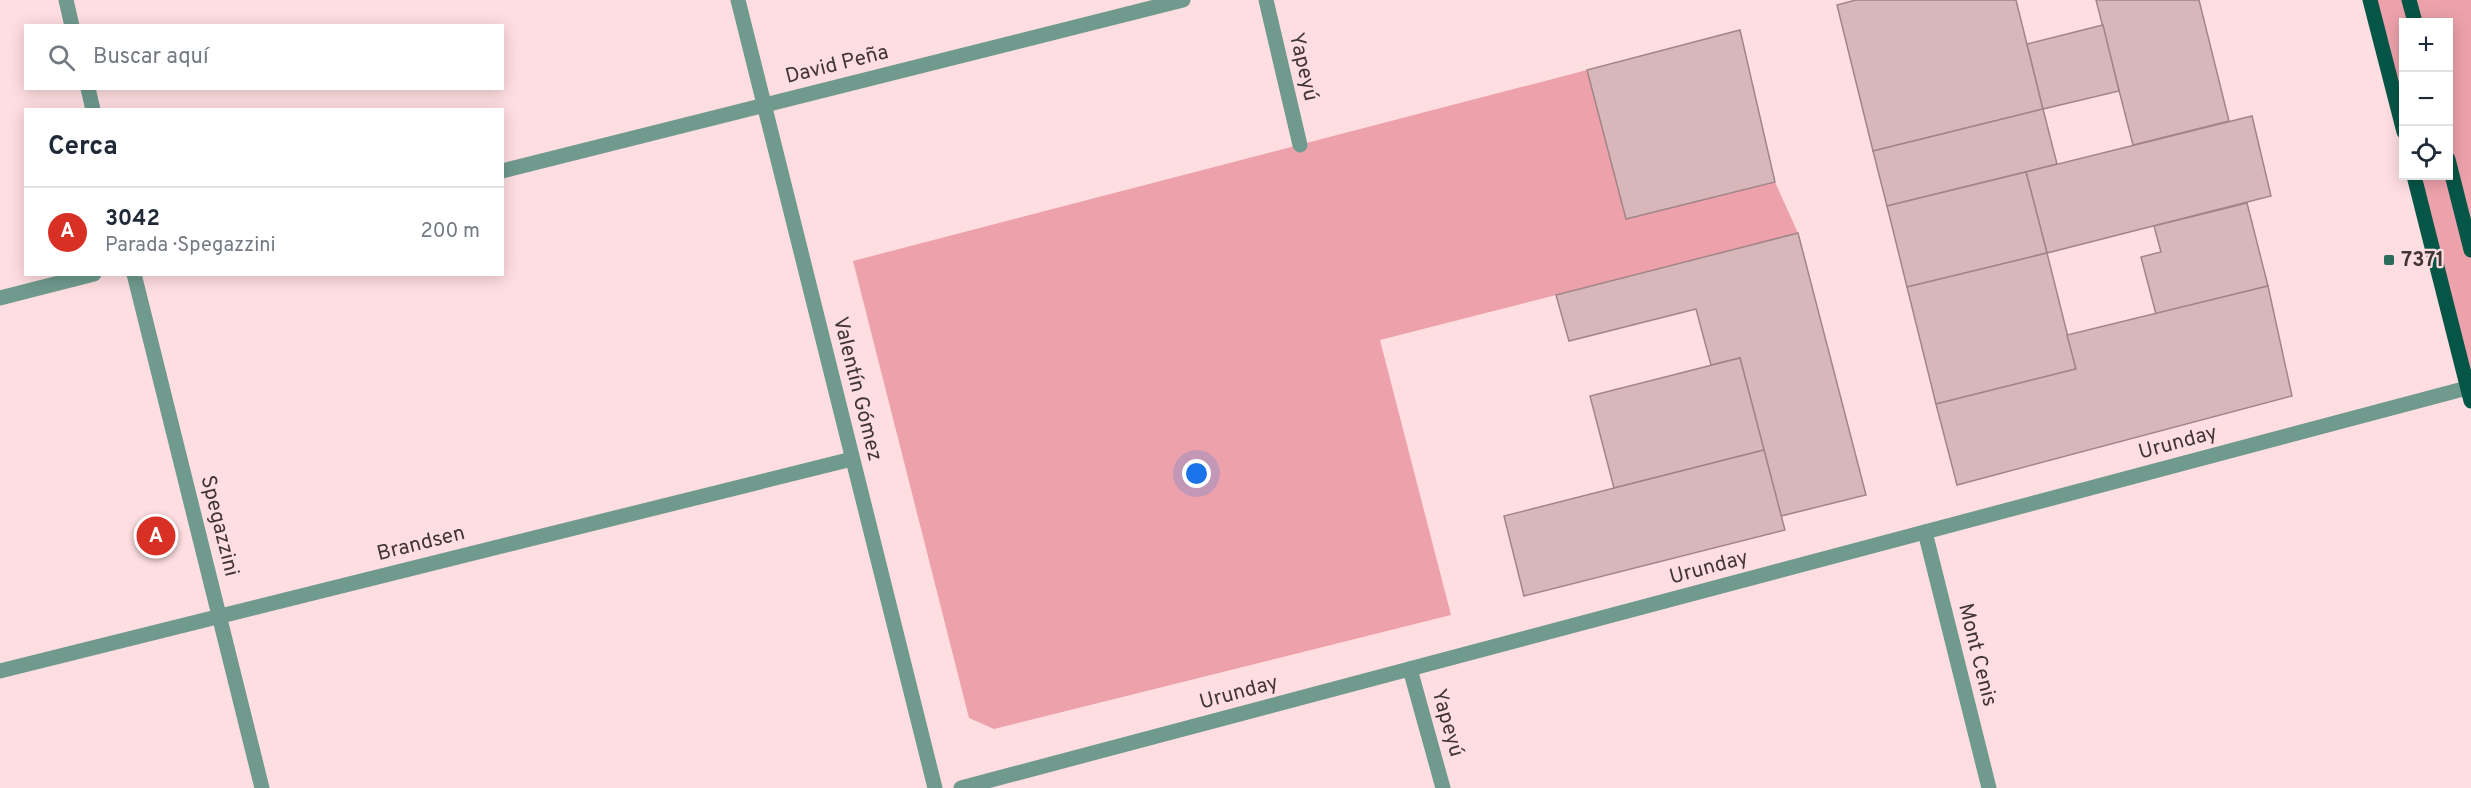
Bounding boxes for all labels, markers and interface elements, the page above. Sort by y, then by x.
map controls [2399,18,2453,180]
button: + [2399,18,2453,72]
search box [24,24,504,90]
street label: Yapeyú [1282,30,1324,104]
street label: David Peña [783,39,891,91]
icon: search [45,41,78,74]
text: Buscar aquí [93,44,209,71]
button: − [2399,72,2453,126]
button: locate [2399,126,2453,180]
text: Cerca [48,131,118,164]
text: 3042 [105,206,160,233]
text: A [60,219,75,245]
text: 200 m [421,219,480,245]
text: Parada · Spegazzini [105,233,276,259]
place label: 7371 [2401,247,2444,274]
marker: 7371 [2382,253,2396,267]
street label: Valentín Gómez [826,314,888,464]
street label: Urunday [2136,420,2220,466]
your location [1182,459,1211,488]
street label: Spegazzini [193,473,245,579]
pin: A [136,514,176,558]
street label: Brandsen [374,520,468,568]
street label: Urunday [1667,545,1751,591]
street label: Mont Cenis [1951,601,2003,709]
street label: Urunday [1197,670,1281,716]
street label: Yapeyú [1424,686,1470,760]

